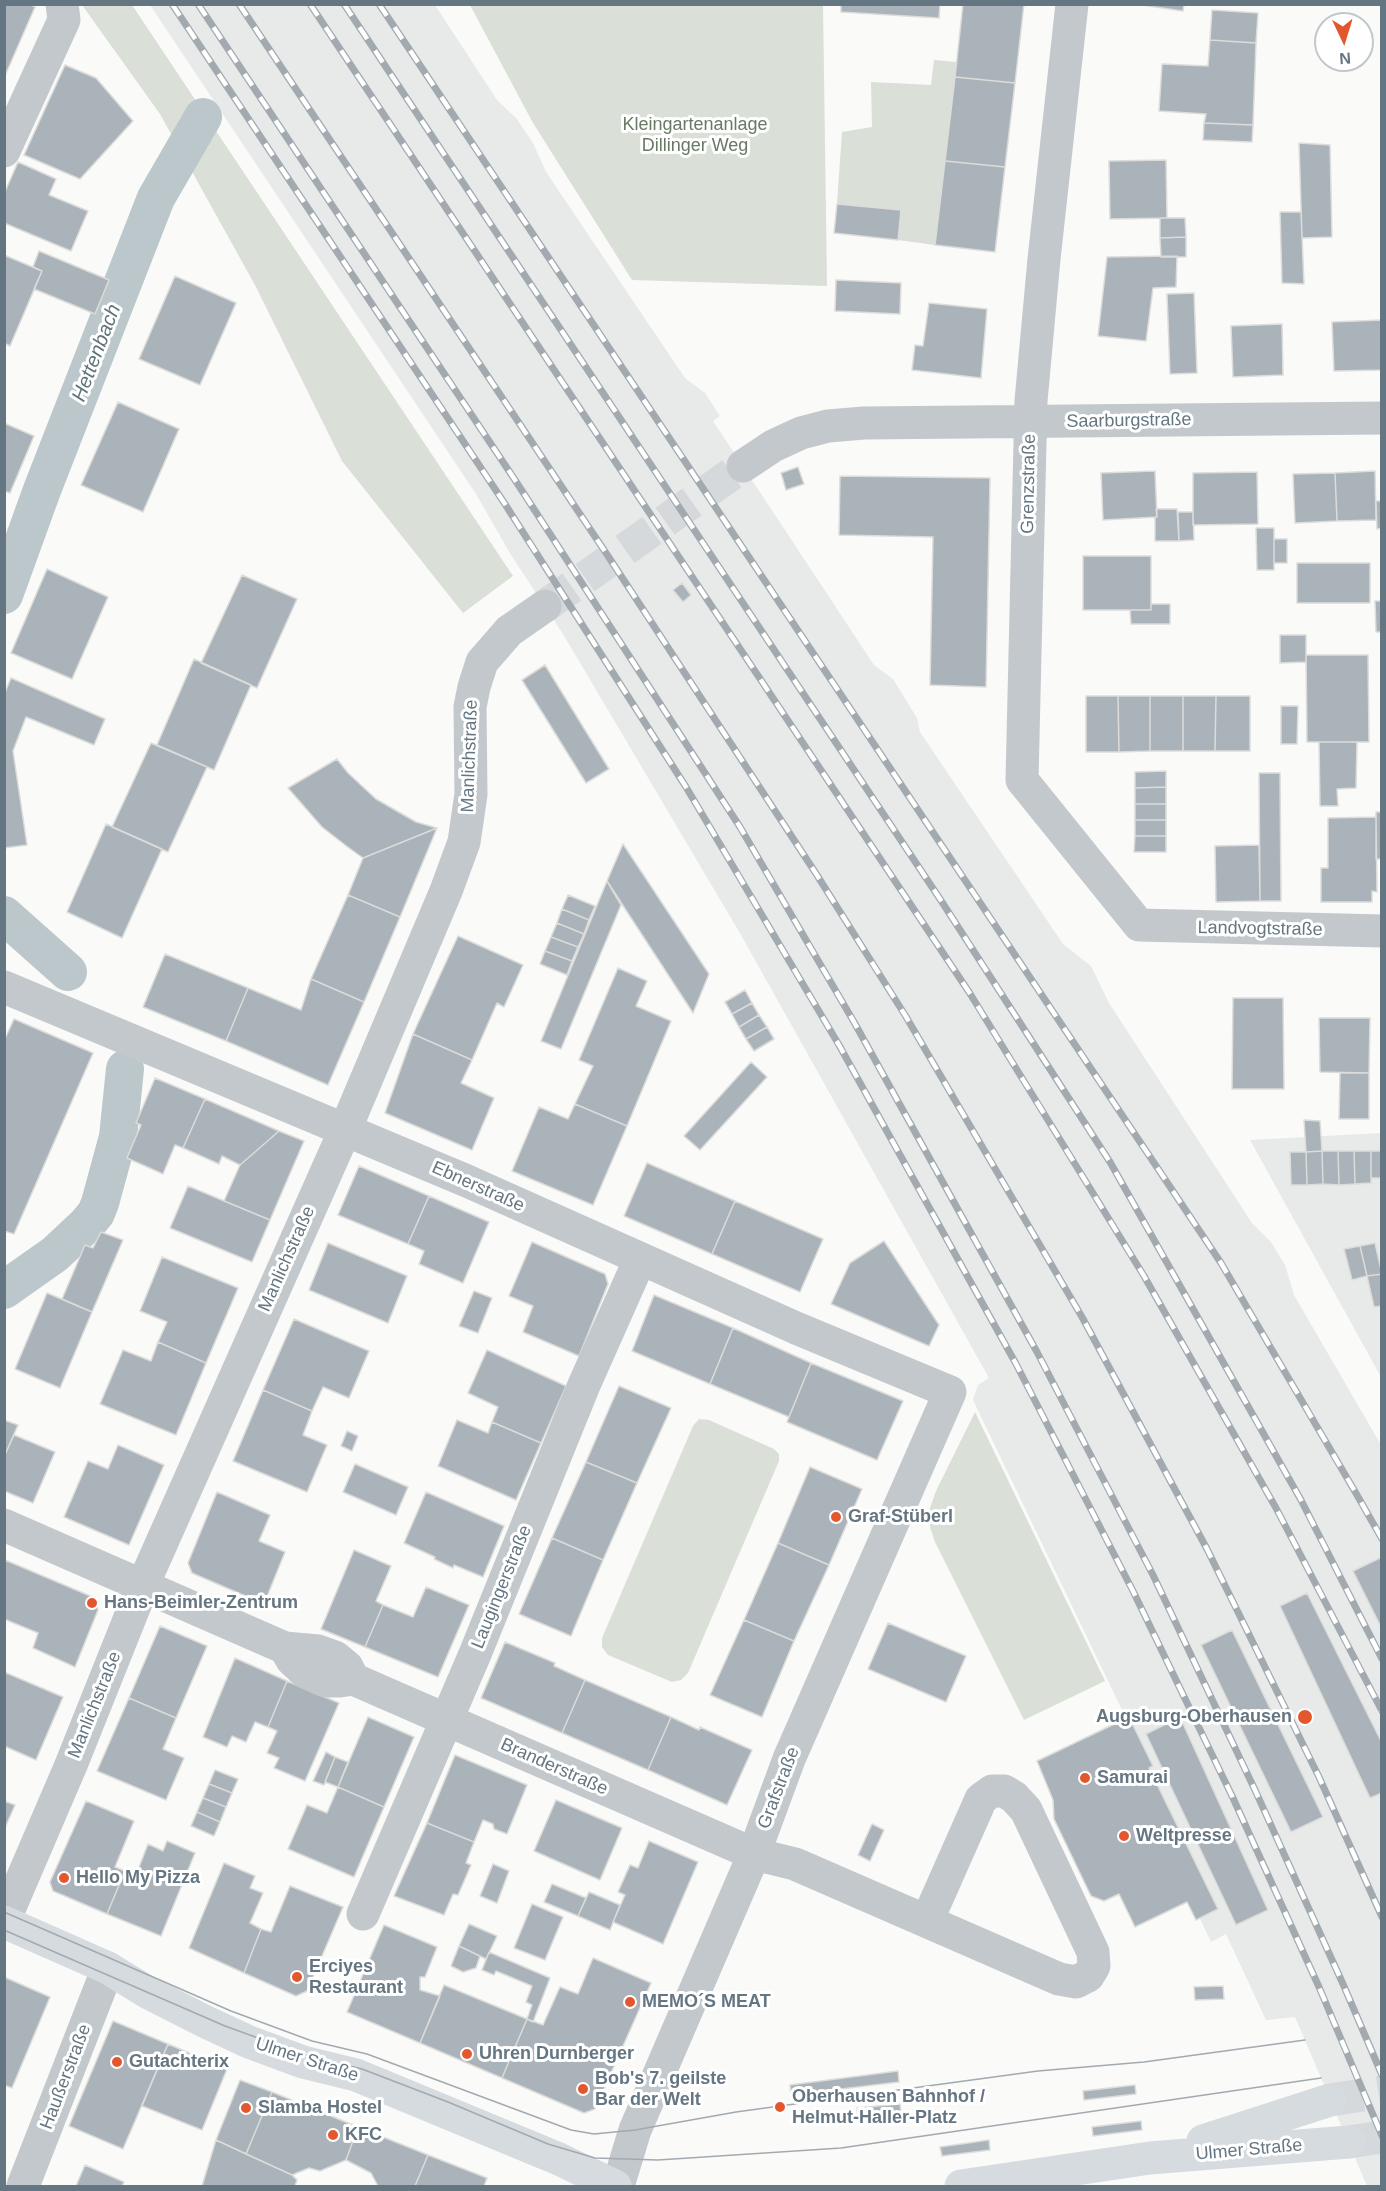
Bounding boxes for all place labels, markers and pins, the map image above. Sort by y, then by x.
place label: Graf-Stüberl [848,1506,953,1528]
marker: Graf-Stüberl [829,1510,843,1524]
place label: Hans-Beimler-Zentrum [104,1592,298,1614]
marker: Hans-Beimler-Zentrum [85,1596,99,1610]
place label: Augsburg-Oberhausen [1096,1706,1292,1728]
marker: Augsburg-Oberhausen [1296,1708,1314,1726]
place label: Samurai [1097,1767,1168,1789]
marker: Samurai [1078,1771,1092,1785]
place label: Weltpresse [1136,1825,1232,1847]
marker: Weltpresse [1117,1829,1131,1843]
place label: Hello My Pizza [76,1867,200,1889]
marker: Hello My Pizza [57,1871,71,1885]
place label: Erciyes Restaurant [309,1956,403,1998]
marker: Erciyes Restaurant [290,1970,304,1984]
place label: MEMO´S MEAT [642,1991,771,2013]
marker: MEMO´S MEAT [623,1995,637,2009]
place label: Uhren Durnberger [479,2043,634,2065]
marker: Uhren Durnberger [460,2047,474,2061]
place label: Gutachterix [129,2051,229,2073]
marker: Gutachterix [110,2055,124,2069]
place label: Bob's 7. geilste Bar der Welt [595,2068,726,2110]
marker: Bob's 7. geilste Bar der Welt [576,2082,590,2096]
place label: Oberhausen Bahnhof / Helmut-Haller-Platz [792,2086,985,2128]
place label: Slamba Hostel [258,2097,382,2119]
marker: Oberhausen Bahnhof / Helmut-Haller-Platz [773,2100,787,2114]
marker: Slamba Hostel [239,2101,253,2115]
place label: KFC [345,2124,382,2146]
marker: KFC [326,2128,340,2142]

